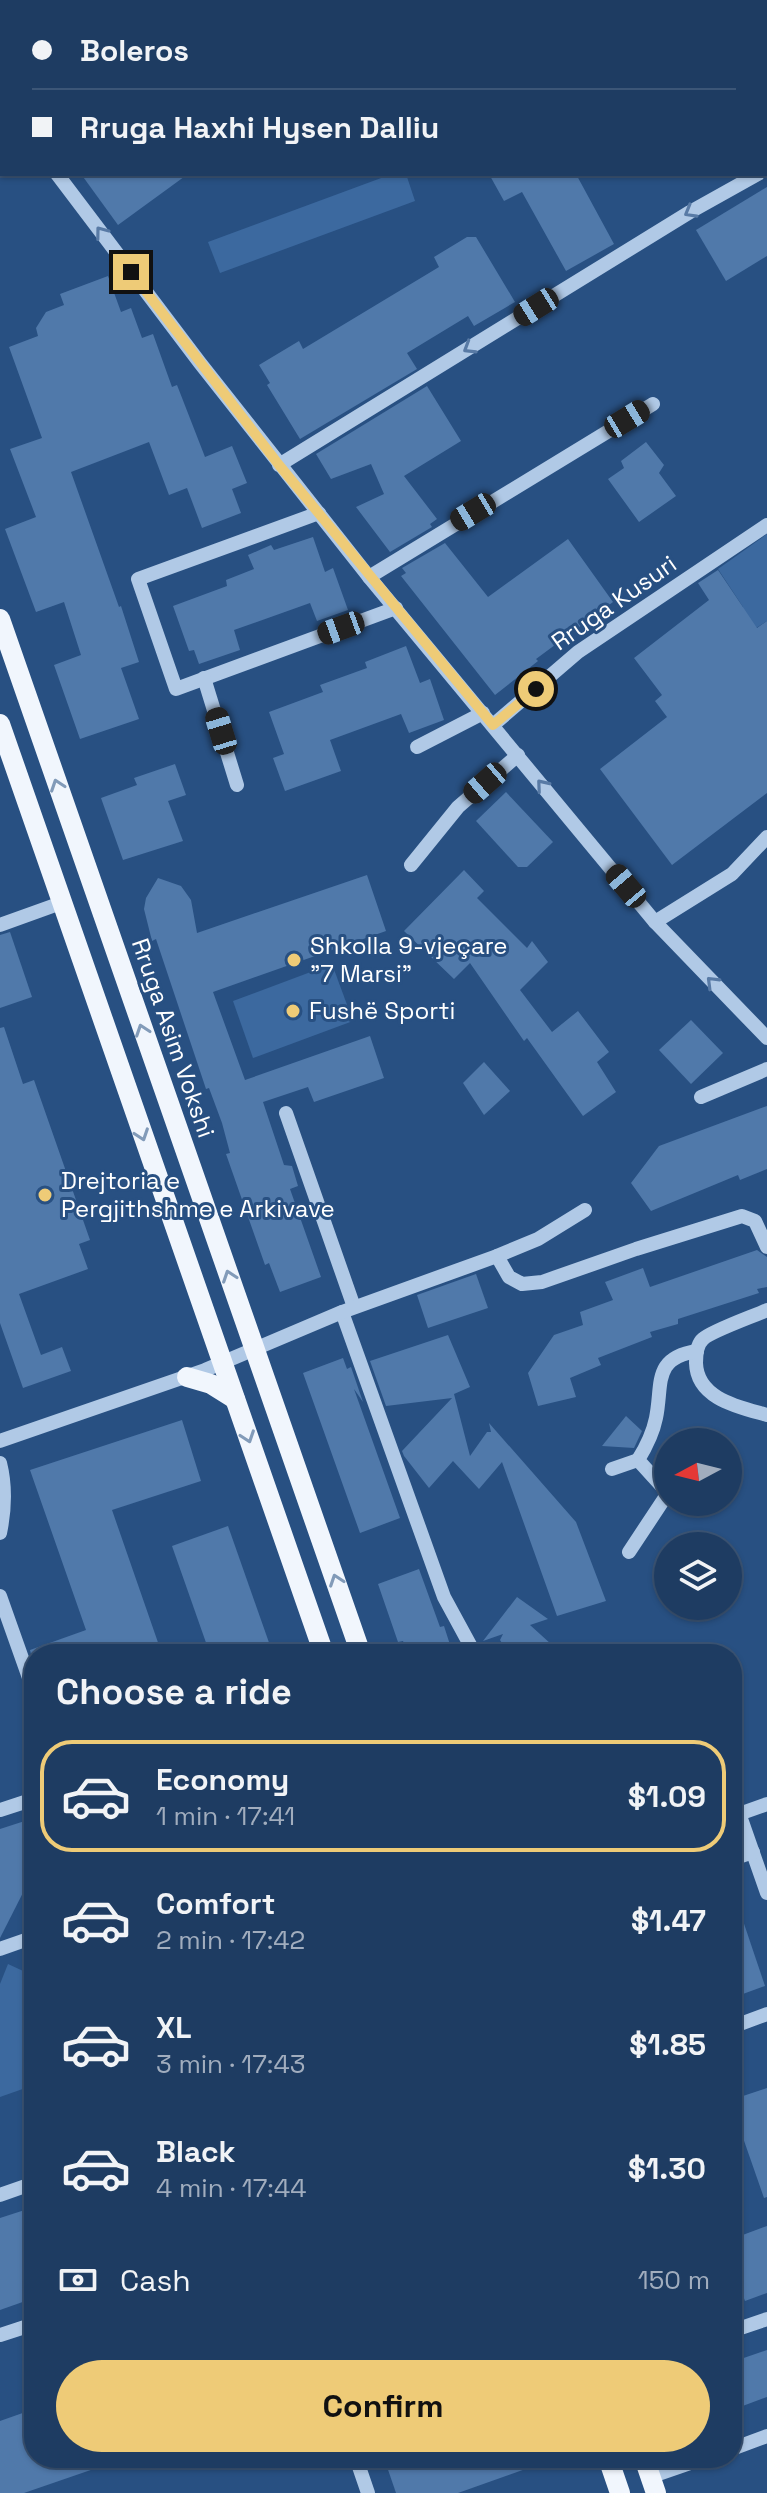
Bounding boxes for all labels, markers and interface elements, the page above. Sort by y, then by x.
text: Boleros [80,31,189,70]
text: Rruga Haxhi Hysen Dalliu [80,108,439,147]
one-way arrow [684,202,699,218]
one-way arrow [96,226,111,241]
route end [113,254,149,290]
car [509,284,563,330]
one-way arrow [463,339,478,354]
car [600,396,654,442]
car [446,489,500,535]
street label: Rruga Kusuri [545,548,682,657]
car [314,609,368,647]
route start [518,671,554,707]
car [203,705,239,757]
car [459,758,511,808]
one-way arrow [50,779,66,793]
one-way arrow [538,780,552,795]
car [601,860,651,912]
place label: Shkolla 9-vjeçare "7 Marsi" [310,930,508,989]
street label: Rruga Asim Vokshi [125,934,222,1142]
marker: Shkolla 9-vjeçare "7 Marsi" [285,951,303,969]
one-way arrow [707,977,721,991]
place label: Fushë Sporti [309,995,455,1026]
marker: Fushë Sporti [284,1002,302,1020]
one-way arrow [136,1024,152,1038]
one-way arrow [133,1127,149,1141]
place label: Drejtoria e Pergjithshme e Arkivave [61,1165,335,1224]
marker: Drejtoria e Pergjithshme e Arkivave [36,1186,54,1204]
one-way arrow [222,1269,239,1283]
north arrow [654,1428,742,1516]
map controls [654,1428,742,1620]
one-way arrow [238,1429,255,1443]
button: layers [654,1532,742,1620]
one-way arrow [330,1574,346,1588]
text: Choose a ride [56,1669,292,1715]
icon: car [60,1760,132,1832]
text: Economy [156,1760,289,1799]
text: $1.09 [628,1777,706,1816]
text: 1 min · 17:41 [156,1799,295,1833]
icon: car [60,1884,132,1956]
text: Comfort [156,1884,275,1923]
text: $1.47 [631,1901,706,1940]
text: 2 min · 17:42 [156,1923,305,1957]
icon: car [60,2008,132,2080]
text: XL [156,2008,192,2047]
text: $1.85 [629,2025,706,2064]
text: 3 min · 17:43 [156,2047,305,2081]
icon: car [60,2132,132,2204]
text: Black [156,2132,235,2171]
text: $1.30 [628,2149,706,2188]
text: 4 min · 17:44 [156,2171,306,2205]
icon: cash [56,2258,100,2302]
text: Cash [120,2261,191,2300]
text: 150 m [638,2263,710,2297]
button: Confirm [56,2360,710,2452]

